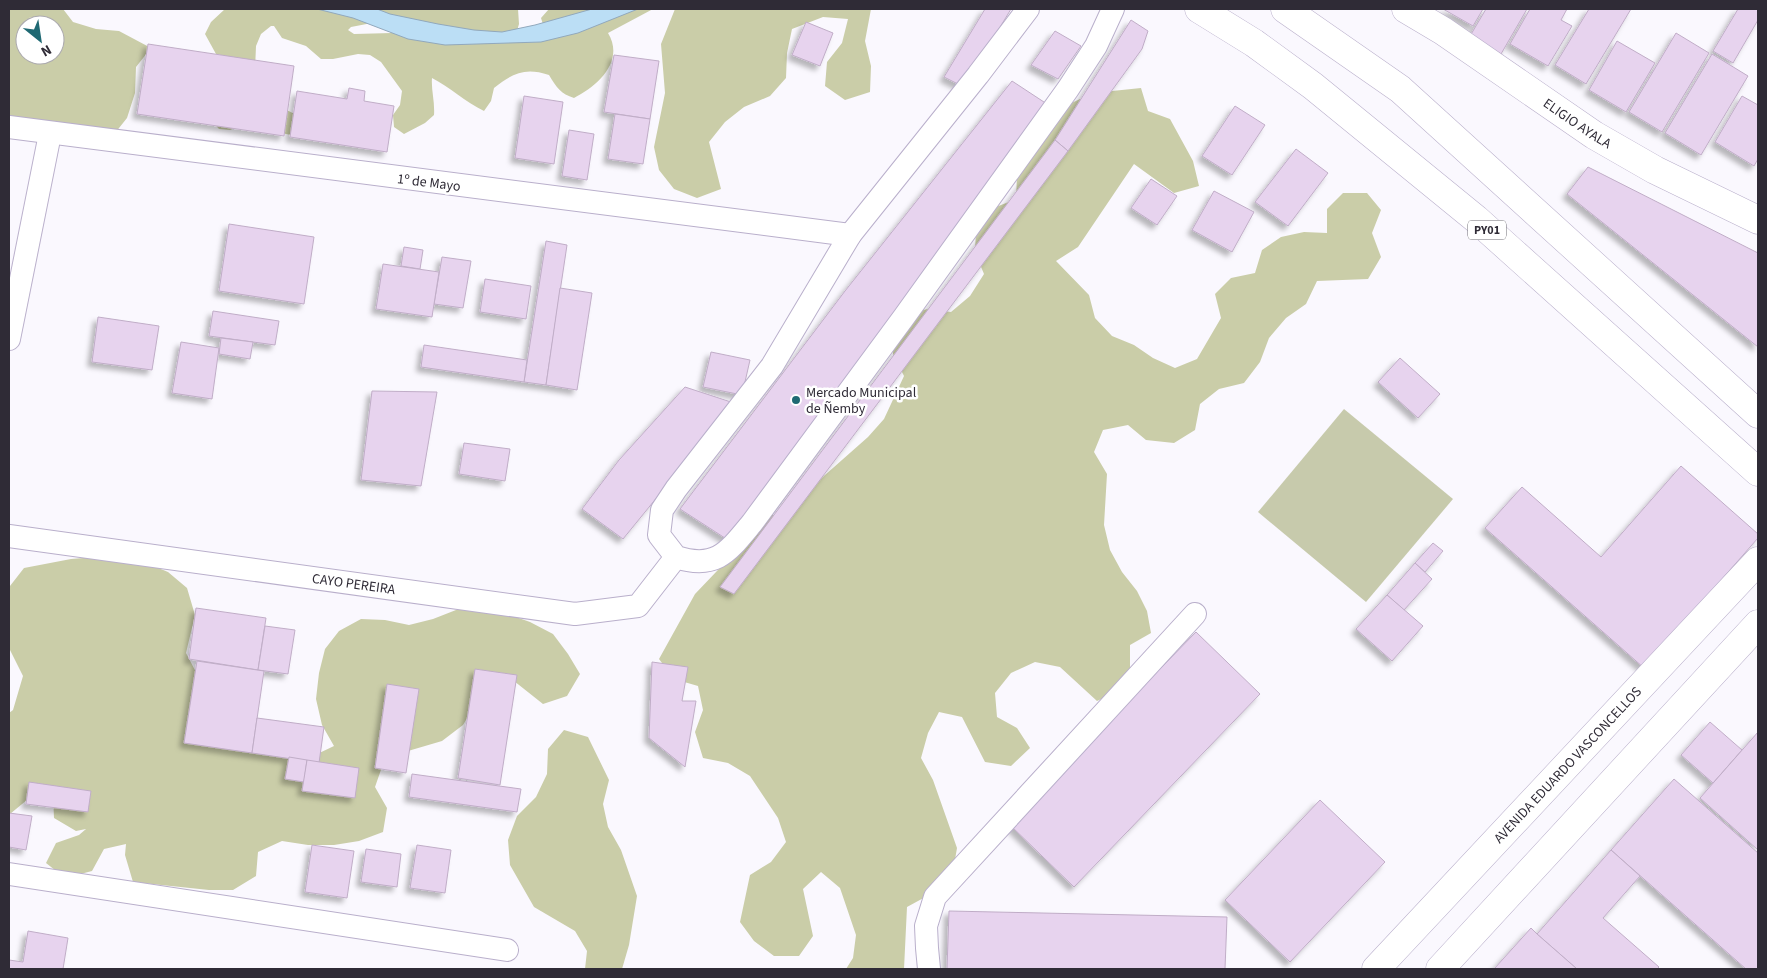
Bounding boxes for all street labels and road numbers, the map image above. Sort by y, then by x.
street label: ELIGIO AYALA [1539,94,1615,154]
street label: 1º de Mayo [396,169,462,197]
road number: PY01 [1468,220,1506,240]
street label: CAYO PEREIRA [311,569,397,600]
street label: AVENIDA EDUARDO VASCONCELLOS [1490,682,1647,848]

